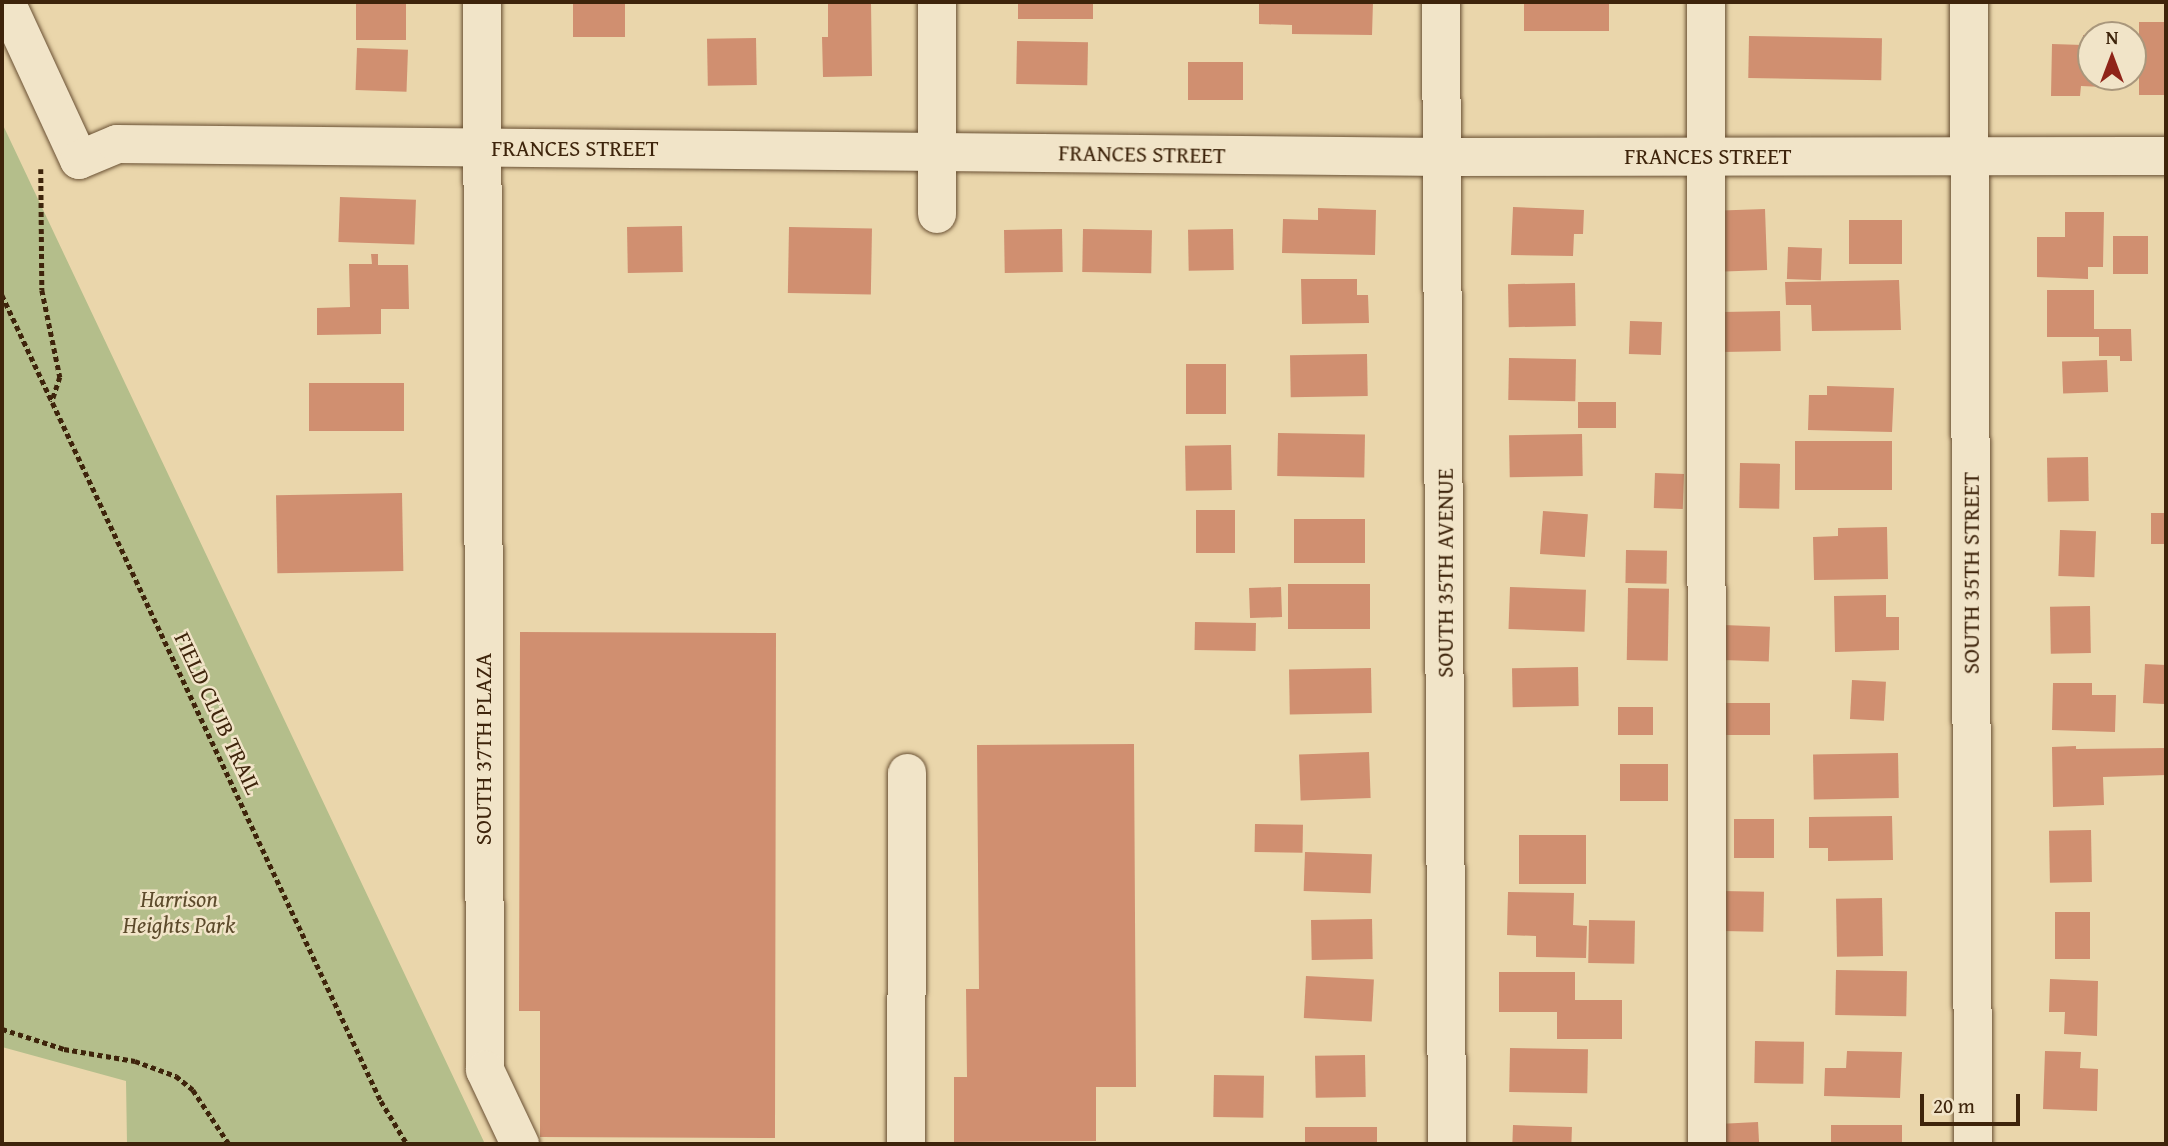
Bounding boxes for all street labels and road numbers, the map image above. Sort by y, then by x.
street label: FRANCES STREET [491,134,659,162]
street label: FRANCES STREET [1058,139,1226,169]
street label: FRANCES STREET [1624,142,1792,170]
street label: SOUTH 35TH AVENUE [1431,468,1459,678]
street label: SOUTH 35TH STREET [1957,472,1985,674]
street label: FIELD CLUB TRAIL [168,628,268,798]
street label: SOUTH 37TH PLAZA [469,653,497,845]

